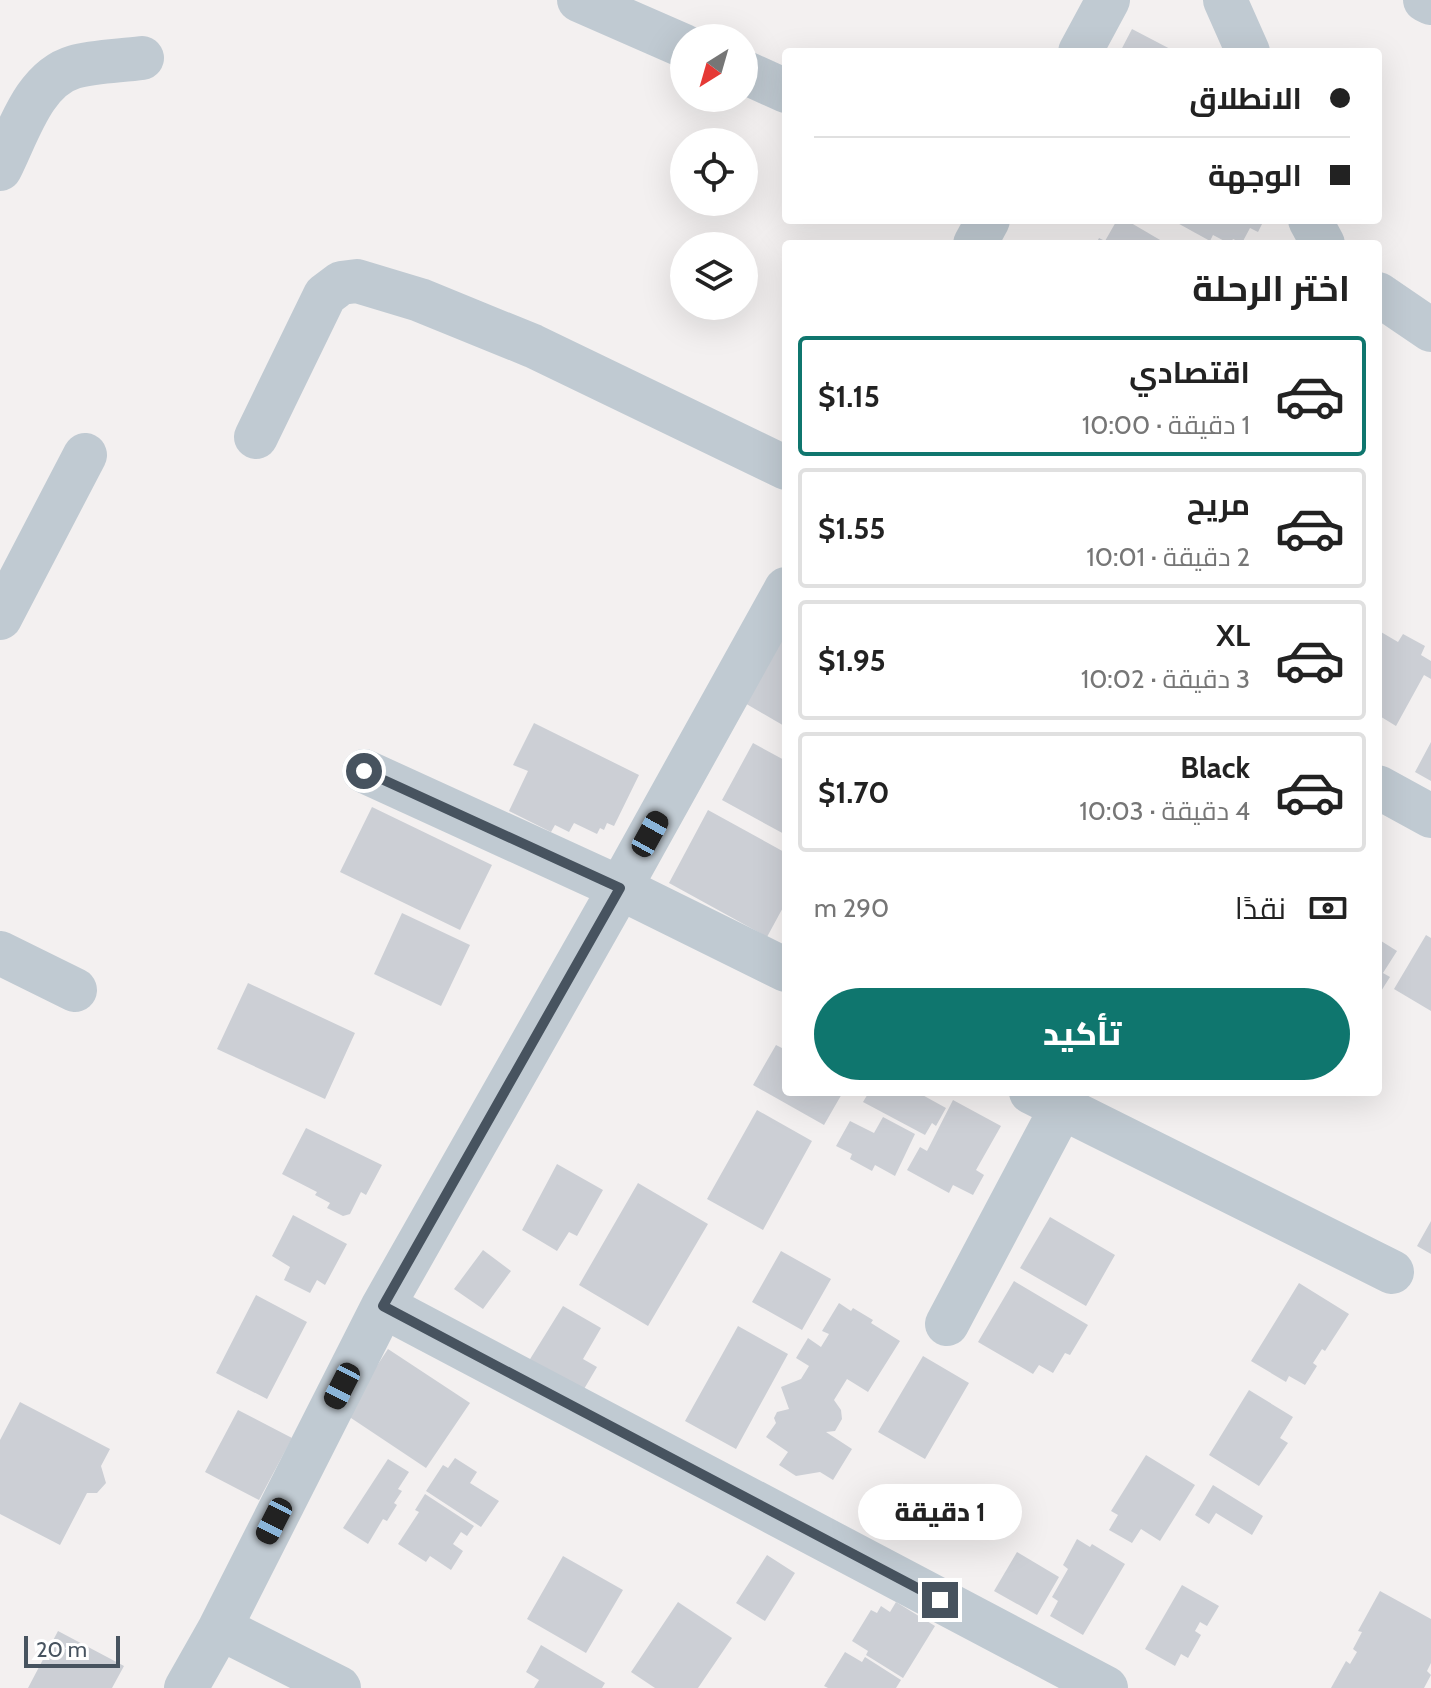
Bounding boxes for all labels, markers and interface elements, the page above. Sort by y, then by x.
north arrow [670,24,758,112]
map controls [670,24,758,320]
text: الانطلاق [1189,80,1302,117]
button: locate [670,128,758,216]
text: الوجهة [1208,157,1302,194]
button: layers [670,232,758,320]
text: اختر الرحلة [1192,266,1350,310]
text: اقتصادي [1129,354,1250,391]
icon: car [1274,360,1346,432]
text: $1.15 [818,378,880,415]
text: 1 دقيقة · 10:00 [1082,409,1250,441]
text: مريح [1187,486,1250,523]
icon: car [1274,492,1346,564]
text: $1.55 [818,510,885,547]
text: 2 دقيقة · 10:01 [1086,541,1250,573]
text: XL [1216,617,1250,654]
icon: car [1274,624,1346,696]
text: $1.95 [818,642,886,679]
text: 3 دقيقة · 10:02 [1081,663,1250,695]
text: Black [1180,749,1250,786]
route start [346,753,382,789]
icon: car [1274,756,1346,828]
text: $1.70 [818,774,889,811]
text: 4 دقيقة · 10:03 [1079,795,1250,827]
car [628,807,672,861]
icon: cash [1306,886,1350,930]
text: نقدًا [1235,890,1286,927]
text: 290 m [814,892,889,924]
button: تأكيد [814,988,1350,1080]
car [320,1359,364,1413]
callout: 1 دقيقة [858,1484,1022,1540]
car [252,1494,296,1548]
text: 1 دقيقة [895,1496,985,1528]
route end [922,1582,958,1618]
scale bar [24,1632,120,1668]
text: 20 m [36,1636,87,1663]

